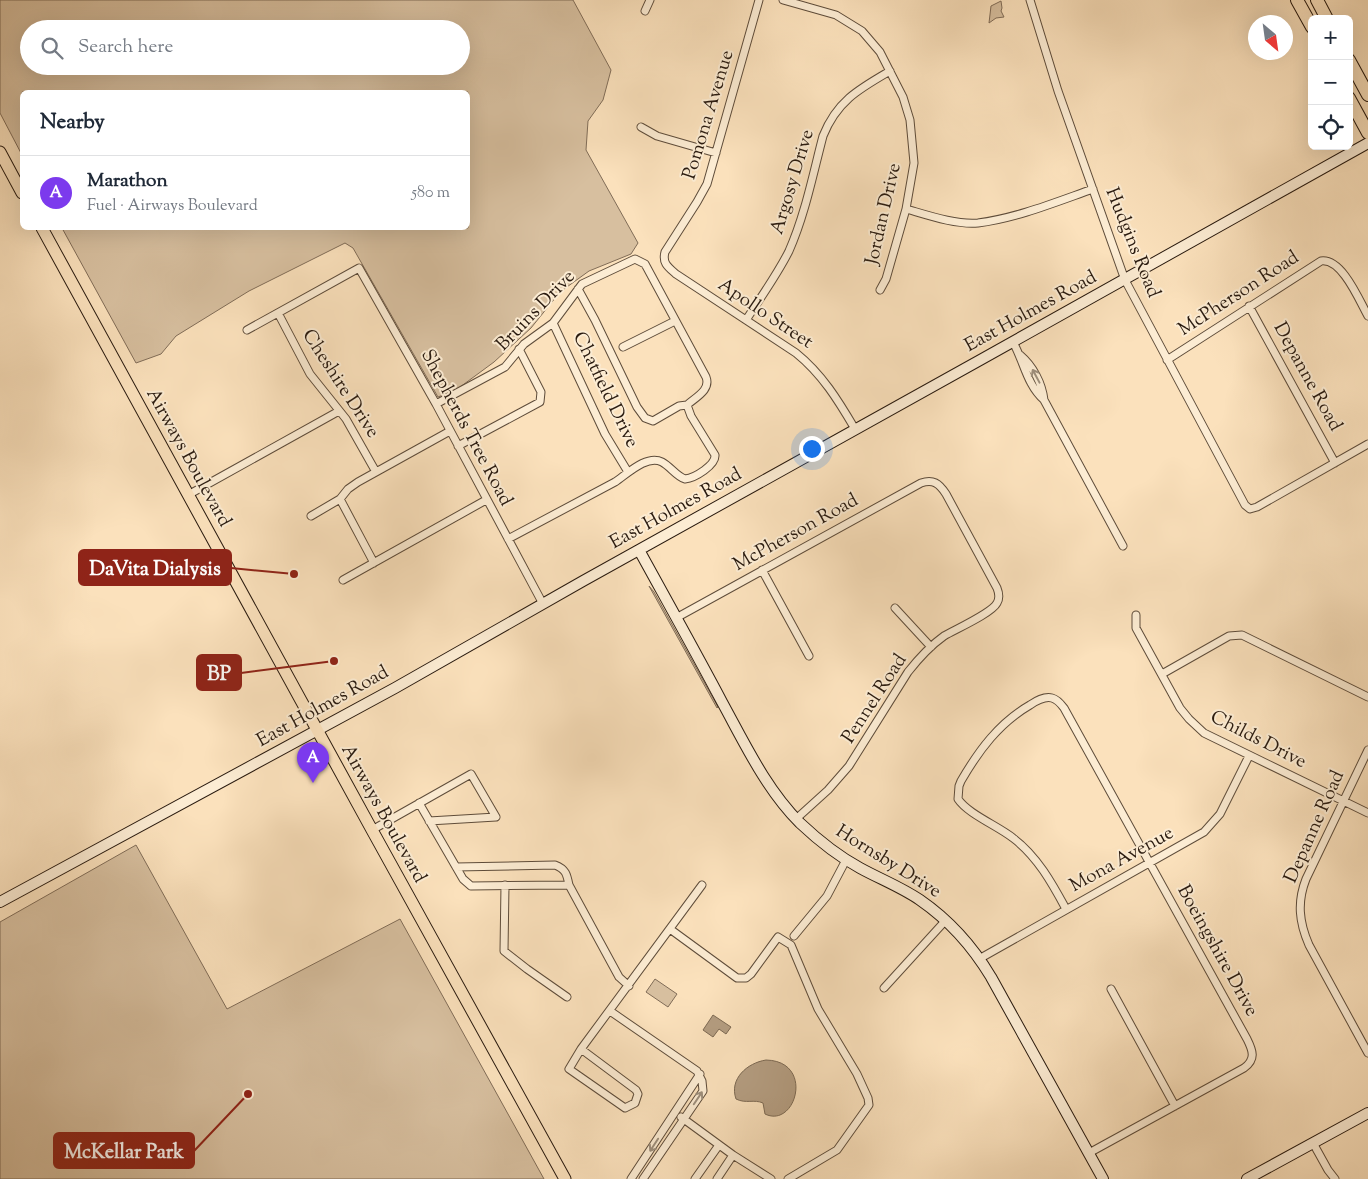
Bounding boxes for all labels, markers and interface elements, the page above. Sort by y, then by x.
north arrow [1248,15,1293,60]
map controls [1308,15,1353,150]
button: + [1308,15,1353,60]
search box [20,20,470,75]
icon: search [38,34,66,62]
text: Search here [78,34,173,61]
street label: Pomona Avenue [677,47,741,183]
button: − [1308,60,1353,105]
button: locate [1308,105,1353,150]
text: Nearby [40,108,105,138]
street label: Argosy Drive [764,126,822,238]
street label: Jordan Drive [859,160,909,268]
text: Marathon [87,168,168,195]
text: A [50,182,63,205]
text: 580 m [411,182,450,205]
street label: Hudgins Road [1098,184,1166,302]
text: Fuel · Airways Boulevard [87,195,258,218]
street label: McPherson Road [1173,245,1305,343]
street label: Bruins Drive [490,264,582,358]
street label: East Holmes Road [960,264,1102,360]
street label: Apollo Street [712,272,819,356]
street label: Depanne Road [1266,318,1348,437]
street label: Cheshire Drive [295,324,385,444]
street label: Chatfield Drive [565,327,645,453]
street label: Shepherds Tree Road [413,345,519,511]
one-way arrow [1031,368,1041,383]
street label: Airways Boulevard [139,384,237,532]
your location [799,436,825,462]
street label: East Holmes Road [605,461,747,557]
street label: McPherson Road [729,487,864,579]
callout: DaVita Dialysis [79,550,231,585]
text: DaVita Dialysis [89,556,221,585]
street label: Pennel Road [836,649,914,749]
callout: BP [197,655,241,690]
street label: East Holmes Road [252,659,394,755]
text: BP [207,661,232,690]
street label: Childs Drive [1205,704,1311,776]
street label: Airways Boulevard [334,740,432,888]
pin: A [297,742,329,783]
street label: Depanne Road [1278,766,1352,888]
street label: Hornsby Drive [830,819,946,905]
street label: Mona Avenue [1065,820,1179,900]
street label: Boeingshire Drive [1170,880,1264,1022]
one-way arrow [693,1091,703,1105]
callout: McKellar Park [54,1133,194,1168]
one-way arrow [649,1137,659,1151]
text: McKellar Park [64,1139,184,1168]

